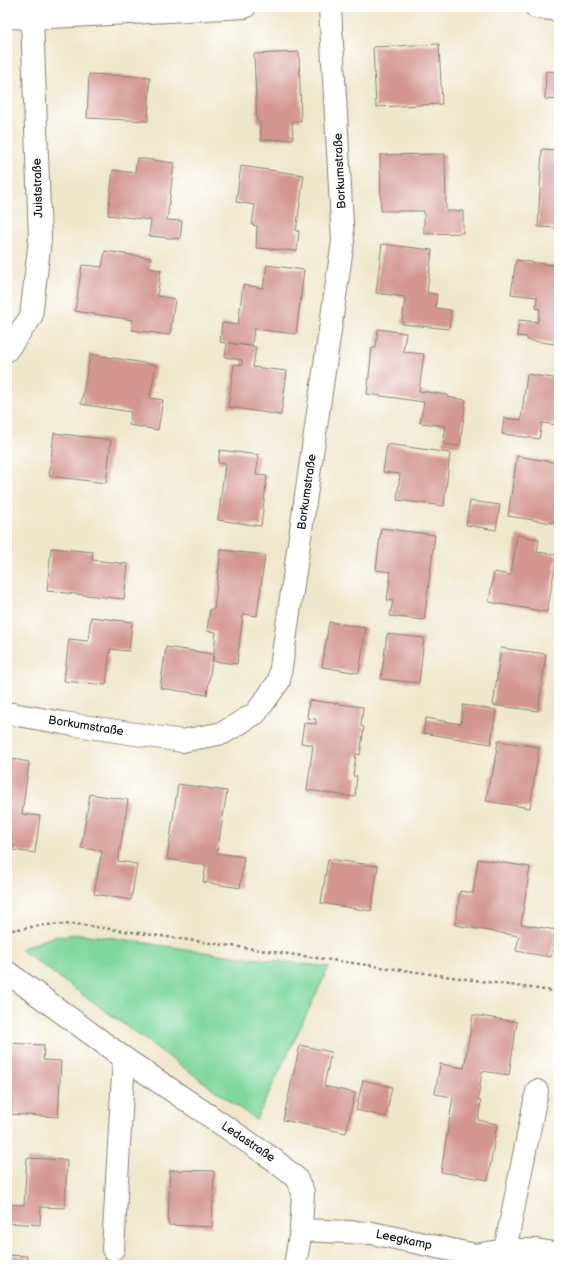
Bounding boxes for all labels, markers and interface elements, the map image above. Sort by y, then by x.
street label: Borkumstraße [331,133,349,209]
street label: Juiststraße [29,158,47,218]
street label: Borkumstraße [294,453,320,531]
street label: Borkumstraße [47,713,125,739]
street label: Ledastraße [218,1119,278,1165]
street label: Leegkamp [375,1227,433,1253]

